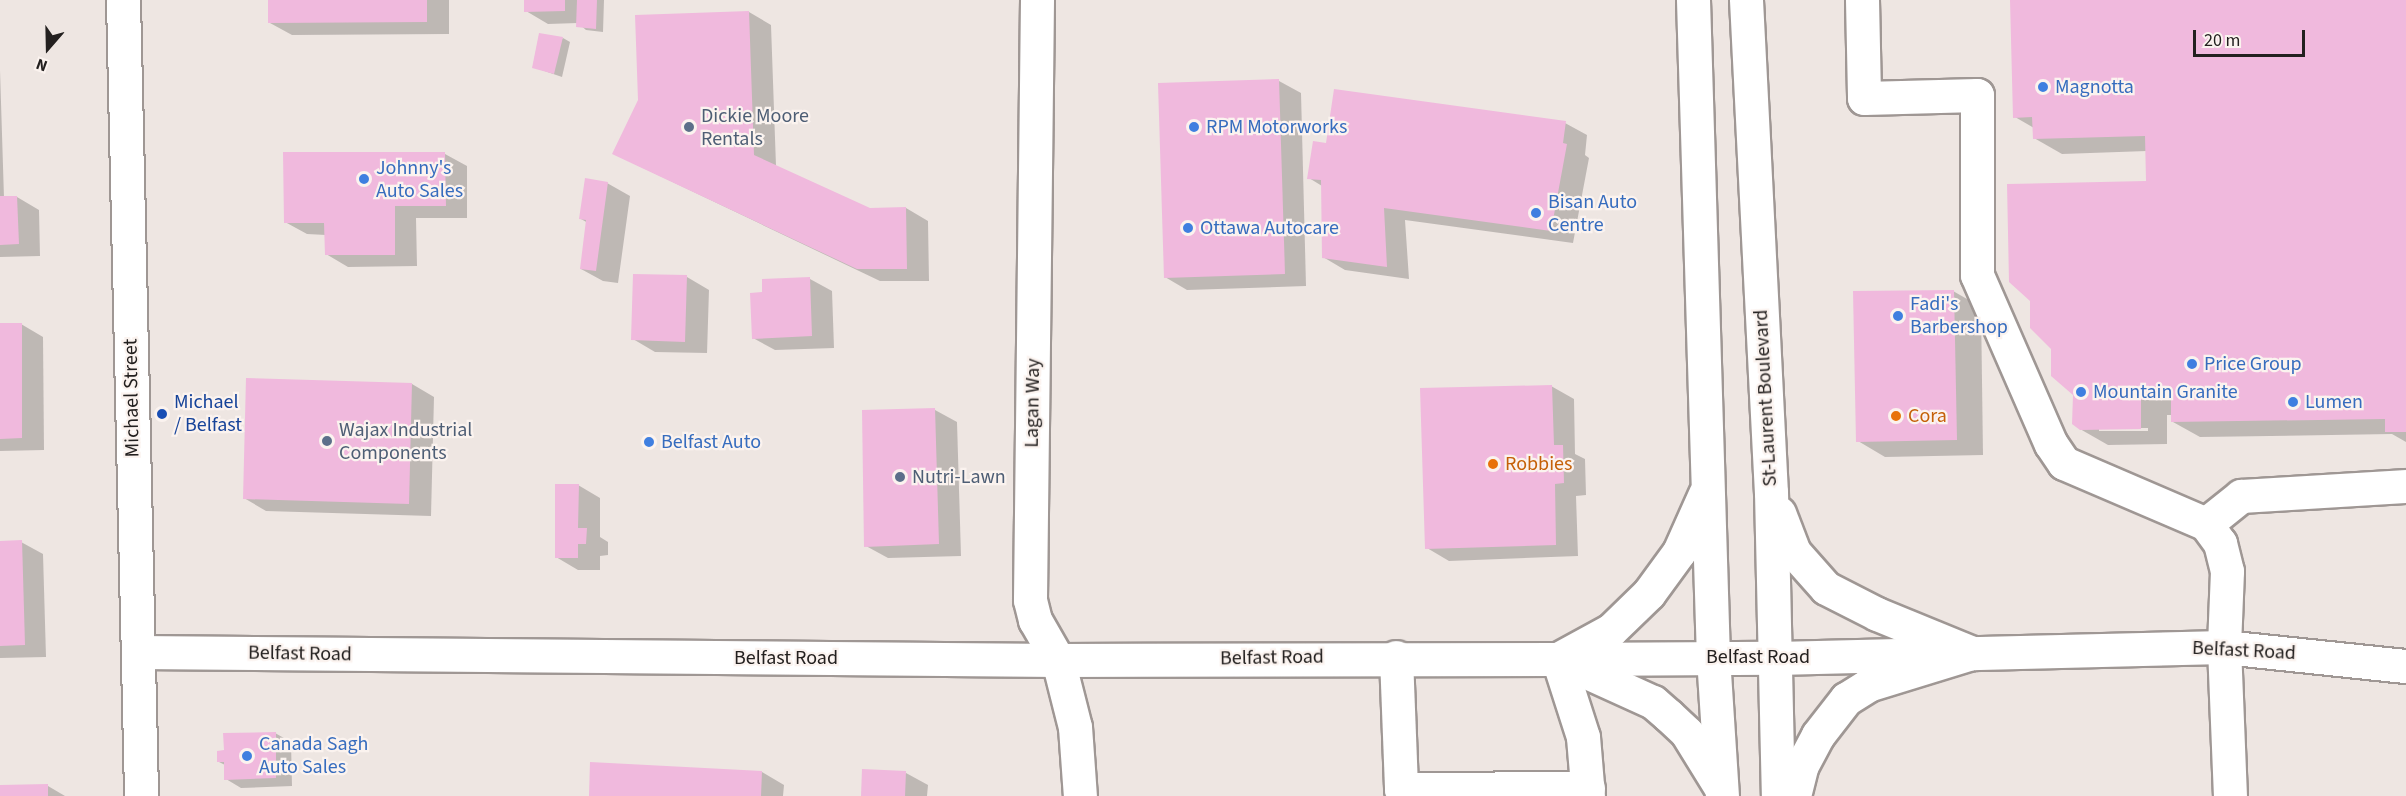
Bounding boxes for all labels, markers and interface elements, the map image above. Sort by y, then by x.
north arrow [18,18,78,78]
scale bar [2196,18,2308,56]
text: 20 m [2204,28,2240,53]
text: N [33,53,51,77]
place label: Magnotta [2055,75,2134,99]
marker: Magnotta [2036,80,2050,94]
place label: Dickie Moore Rentals [701,104,809,151]
place label: RPM Motorworks [1206,115,1347,139]
marker: Dickie Moore Rentals [682,120,696,134]
marker: RPM Motorworks [1187,120,1201,134]
place label: Johnny's Auto Sales [376,156,463,203]
marker: Johnny's Auto Sales [357,172,371,186]
place label: Bisan Auto Centre [1548,190,1637,237]
marker: Bisan Auto Centre [1529,206,1543,220]
place label: Ottawa Autocare [1200,216,1339,240]
marker: Ottawa Autocare [1181,221,1195,235]
place label: Fadi's Barbershop [1910,292,2008,339]
street label: St-Laurent Boulevard [1749,309,1783,487]
marker: Fadi's Barbershop [1891,309,1905,323]
street label: Michael Street [119,338,145,458]
place label: Price Group [2204,352,2302,376]
marker: Price Group [2185,357,2199,371]
street label: Lagan Way [1020,358,1046,448]
place label: Mountain Granite [2093,380,2238,404]
marker: Mountain Granite [2074,385,2088,399]
place label: Michael / Belfast [174,390,242,437]
place label: Lumen [2305,390,2363,414]
marker: Lumen [2286,395,2300,409]
place label: Cora [1908,404,1947,428]
marker: Michael / Belfast [155,407,169,421]
marker: Cora [1889,409,1903,423]
place label: Wajax Industrial Components [339,418,472,465]
place label: Belfast Auto [661,430,761,454]
marker: Wajax Industrial Components [320,434,334,448]
marker: Belfast Auto [642,435,656,449]
place label: Robbies [1505,452,1572,476]
marker: Robbies [1486,457,1500,471]
place label: Nutri-Lawn [912,465,1006,489]
marker: Nutri-Lawn [893,470,907,484]
street label: Belfast Road [2191,636,2297,666]
street label: Belfast Road [248,641,352,667]
street label: Belfast Road [1220,645,1324,671]
street label: Belfast Road [1706,645,1810,669]
street label: Belfast Road [734,646,838,670]
place label: Canada Sagh Auto Sales [259,732,368,779]
marker: Canada Sagh Auto Sales [240,749,254,763]

